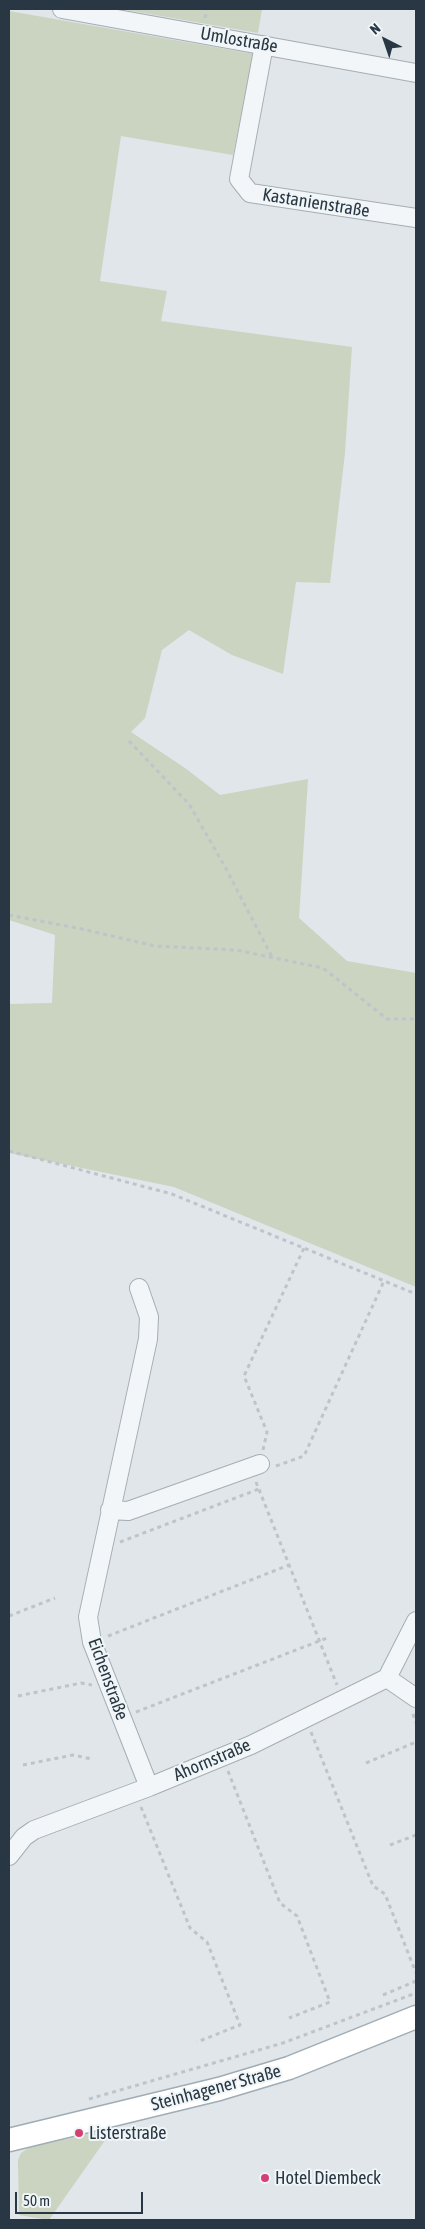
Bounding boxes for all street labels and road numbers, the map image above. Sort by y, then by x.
street label: Umlostraße [199,23,279,57]
street label: Kastanienstraße [261,184,371,222]
street label: Eichenstraße [83,1635,133,1723]
street label: Ahornstraße [170,1734,254,1786]
street label: Steinhagener Straße [149,2060,283,2116]

